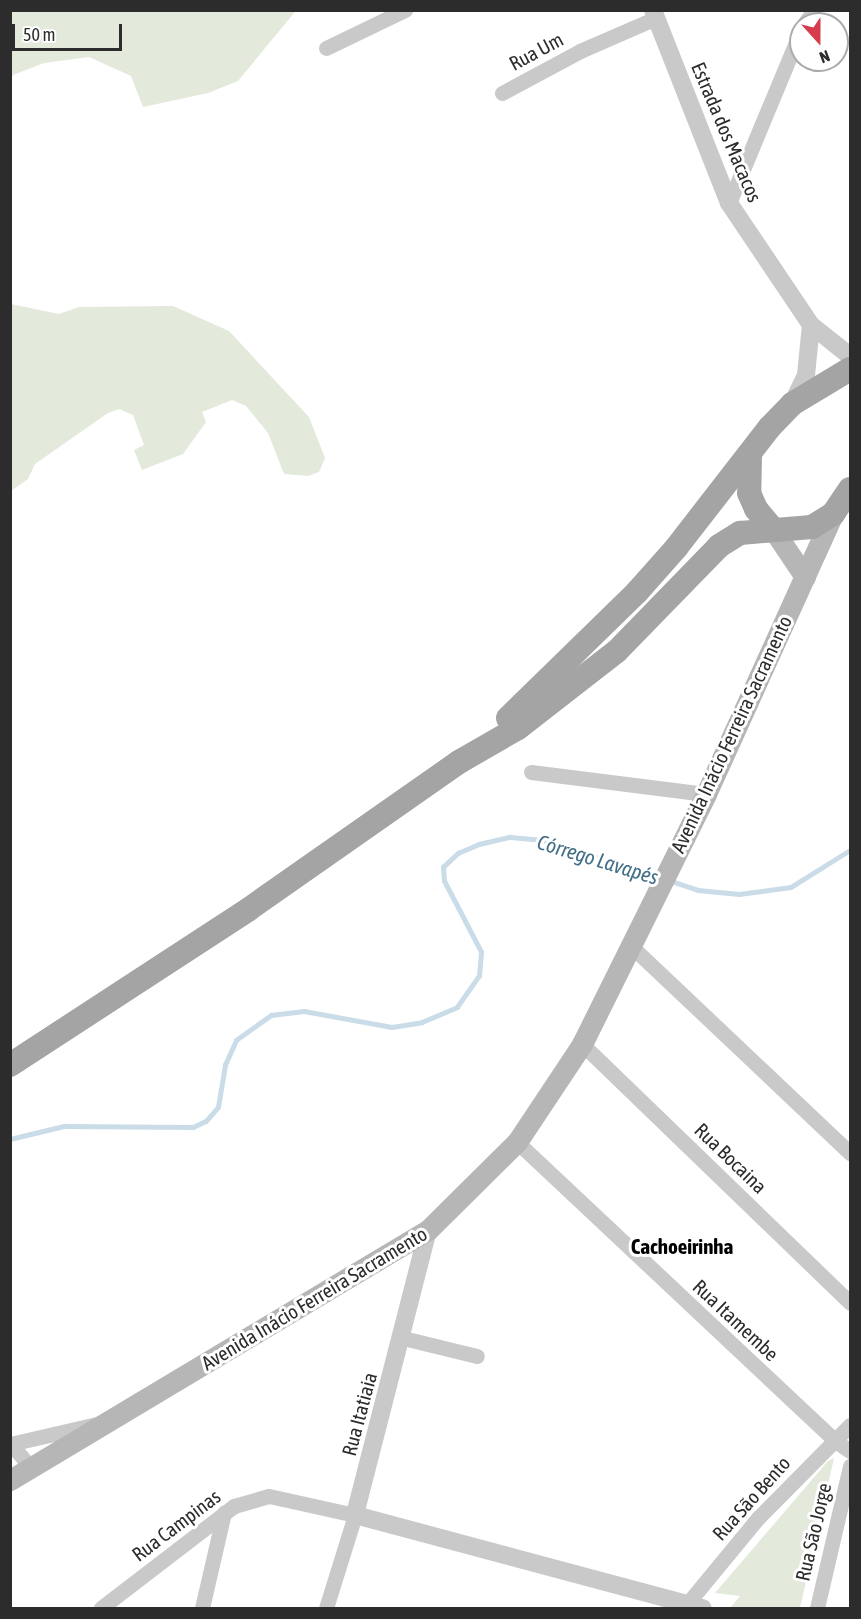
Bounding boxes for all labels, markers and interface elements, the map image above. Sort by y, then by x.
scale bar [15,12,124,50]
north arrow [789,12,849,72]
text: 50 m [23,24,55,45]
street label: Rua Um [505,27,567,75]
text: N [817,47,832,67]
street label: Estrada dos Macacos [687,58,767,206]
street label: Avenida Inácio Ferreira Sacramento [665,612,797,856]
water label: Córrego Lavapés [534,829,662,889]
street label: Rua Bocaina [690,1118,772,1198]
street label: Avenida Inácio Ferreira Sacramento [197,1221,431,1375]
district label: Cachoeirinha [631,1233,733,1259]
street label: Rua Itamembe [688,1274,784,1366]
street label: Rua Itatiaia [336,1370,382,1458]
street label: Rua São Bento [707,1451,795,1545]
street label: Rua São Jorge [790,1481,836,1583]
street label: Rua Campinas [127,1484,225,1566]

